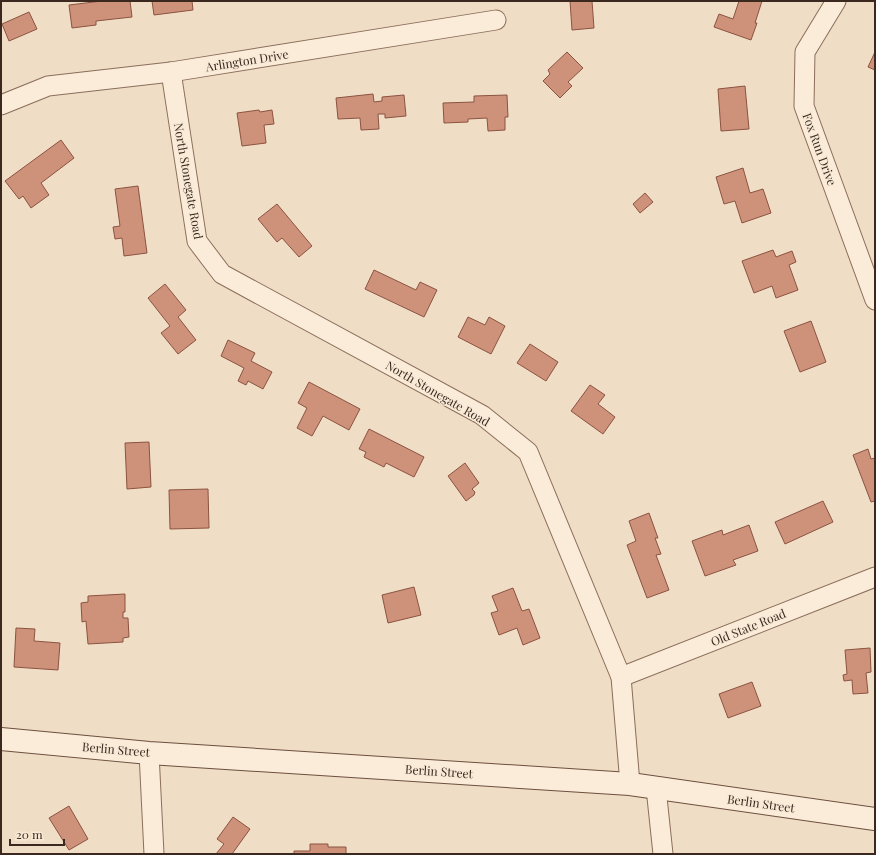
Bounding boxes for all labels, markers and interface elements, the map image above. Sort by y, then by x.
street label: Arlington Drive [204,46,289,75]
street label: Fox Run Drive [799,110,841,188]
street label: North Stonegate Road [171,122,207,240]
street label: North Stonegate Road [383,357,493,429]
street label: Old State Road [708,605,788,649]
street label: Berlin Street [81,738,151,760]
street label: Berlin Street [405,761,474,781]
street label: Berlin Street [726,790,797,816]
scale bar [10,821,64,847]
text: 20 m [16,826,43,842]

